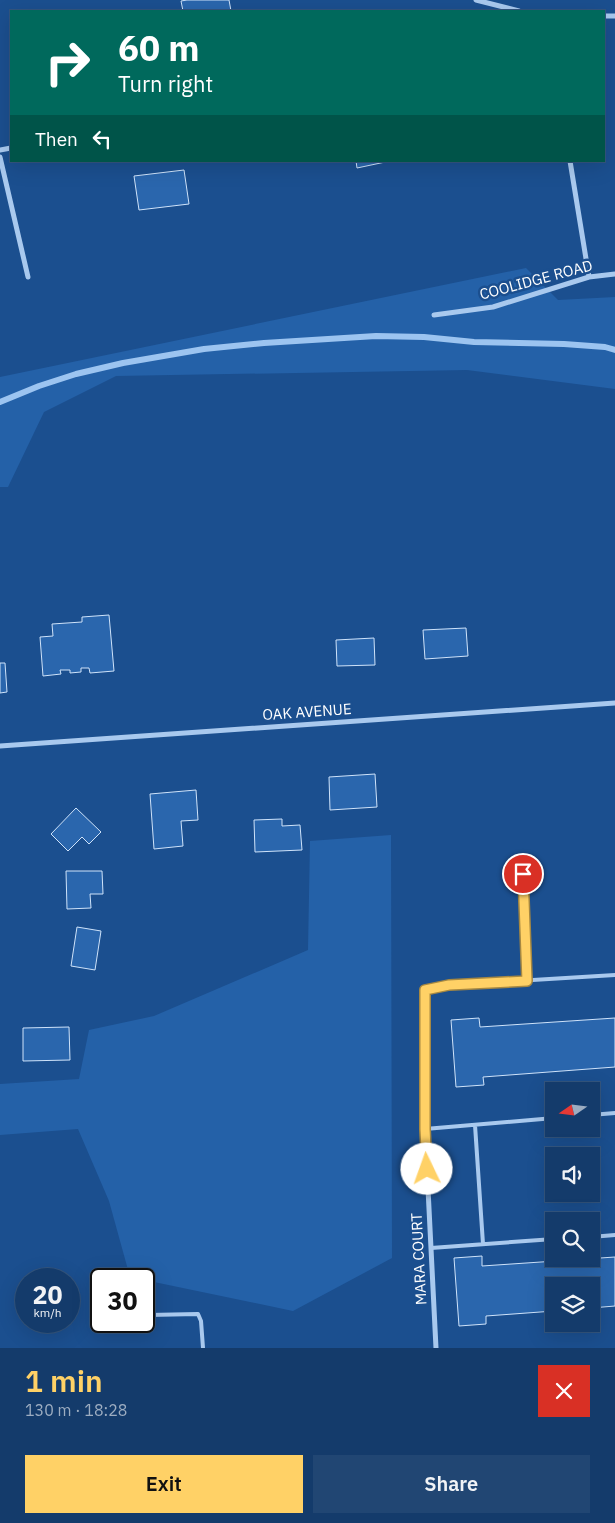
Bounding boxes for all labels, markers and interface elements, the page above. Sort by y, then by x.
text: 60 m [118,25,200,71]
icon: right [35,30,100,95]
text: Turn right [118,69,213,98]
icon: left [88,125,116,153]
text: Then [35,127,78,151]
street label: COOLIDGE ROAD [477,255,594,304]
street label: OAK AVENUE [262,699,352,724]
pin [502,853,544,895]
icon: arrive [509,860,537,888]
north arrow [545,1082,600,1138]
map controls [545,1082,600,1332]
position arrow [400,1142,452,1194]
button: sound [545,1147,600,1202]
street label: MARA COURT [407,1212,430,1306]
button: search [545,1212,600,1267]
speed limit sign: 30 [90,1268,155,1333]
button: layers [545,1277,600,1332]
text: 20 [32,1278,63,1311]
text: km/h [33,1305,62,1320]
text: 1 min [25,1361,103,1400]
button: close [538,1365,590,1417]
text: 130 m · 18:28 [25,1400,127,1420]
button: Exit [25,1455,303,1513]
button: Share [313,1455,590,1513]

